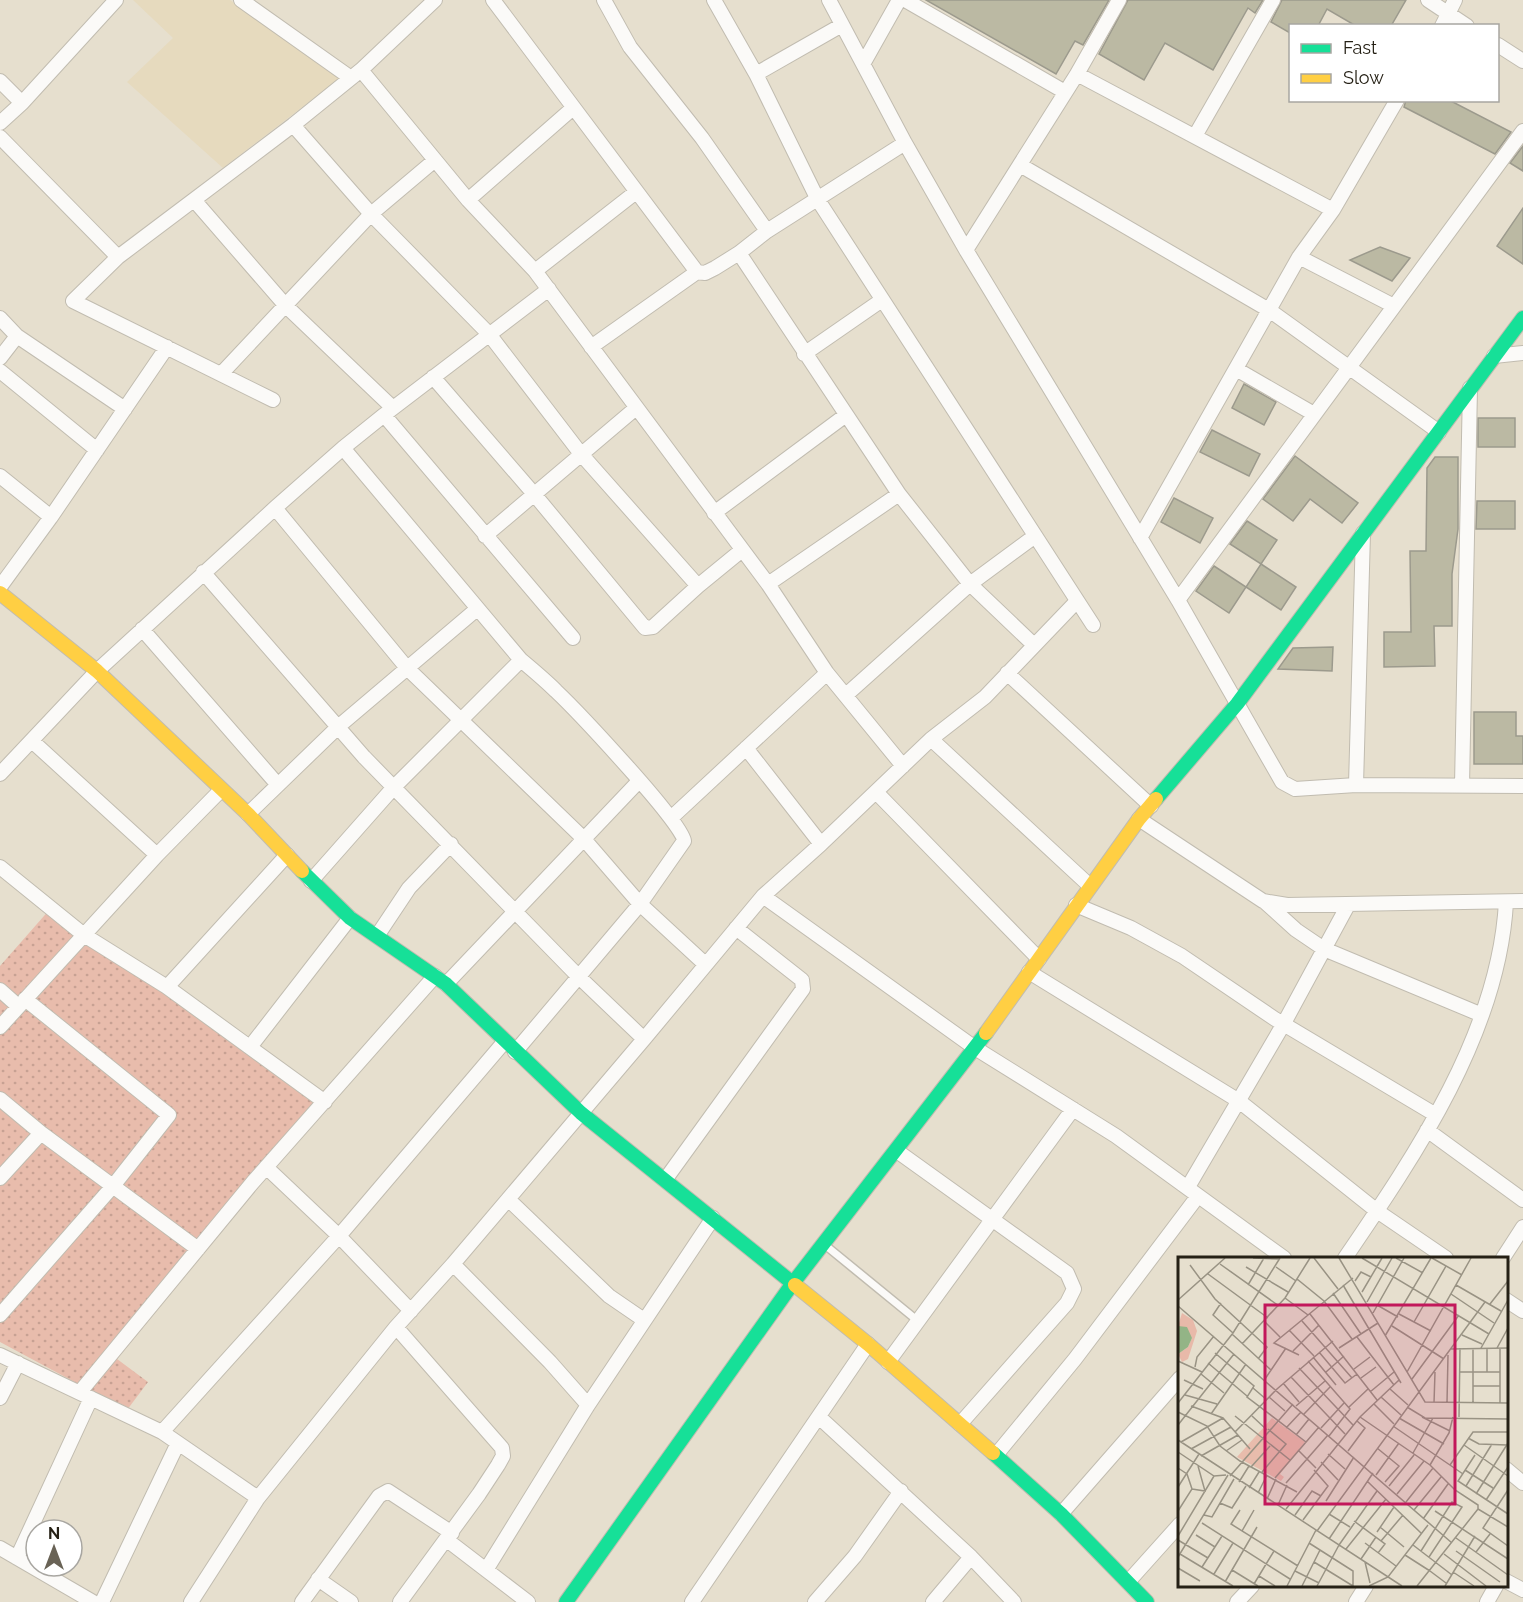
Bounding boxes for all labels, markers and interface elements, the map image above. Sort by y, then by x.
legend [1289,24,1499,102]
text: Fast [1343,37,1377,58]
text: Slow [1343,67,1384,88]
inset map [1178,1257,1508,1587]
north arrow [24,1518,84,1578]
text: N [48,1524,60,1543]

